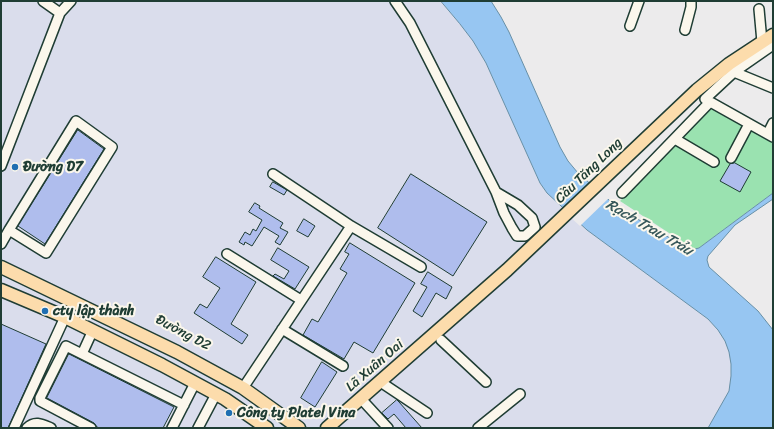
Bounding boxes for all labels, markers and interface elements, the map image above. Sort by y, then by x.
street label: Cầu Tăng Long [552,135,626,207]
place label: Đường D7 [23,159,83,175]
marker: Đường D7 [10,162,20,172]
water label: Rạch Trau Trảu [602,196,696,260]
place label: cty lập thành [53,303,134,319]
marker: cty lập thành [40,306,50,316]
street label: Đường D2 [153,311,213,355]
street label: Lã Xuân Oai [343,336,407,396]
place label: Công ty Platel Vina [237,405,355,421]
marker: Công ty Platel Vina [224,408,234,418]

